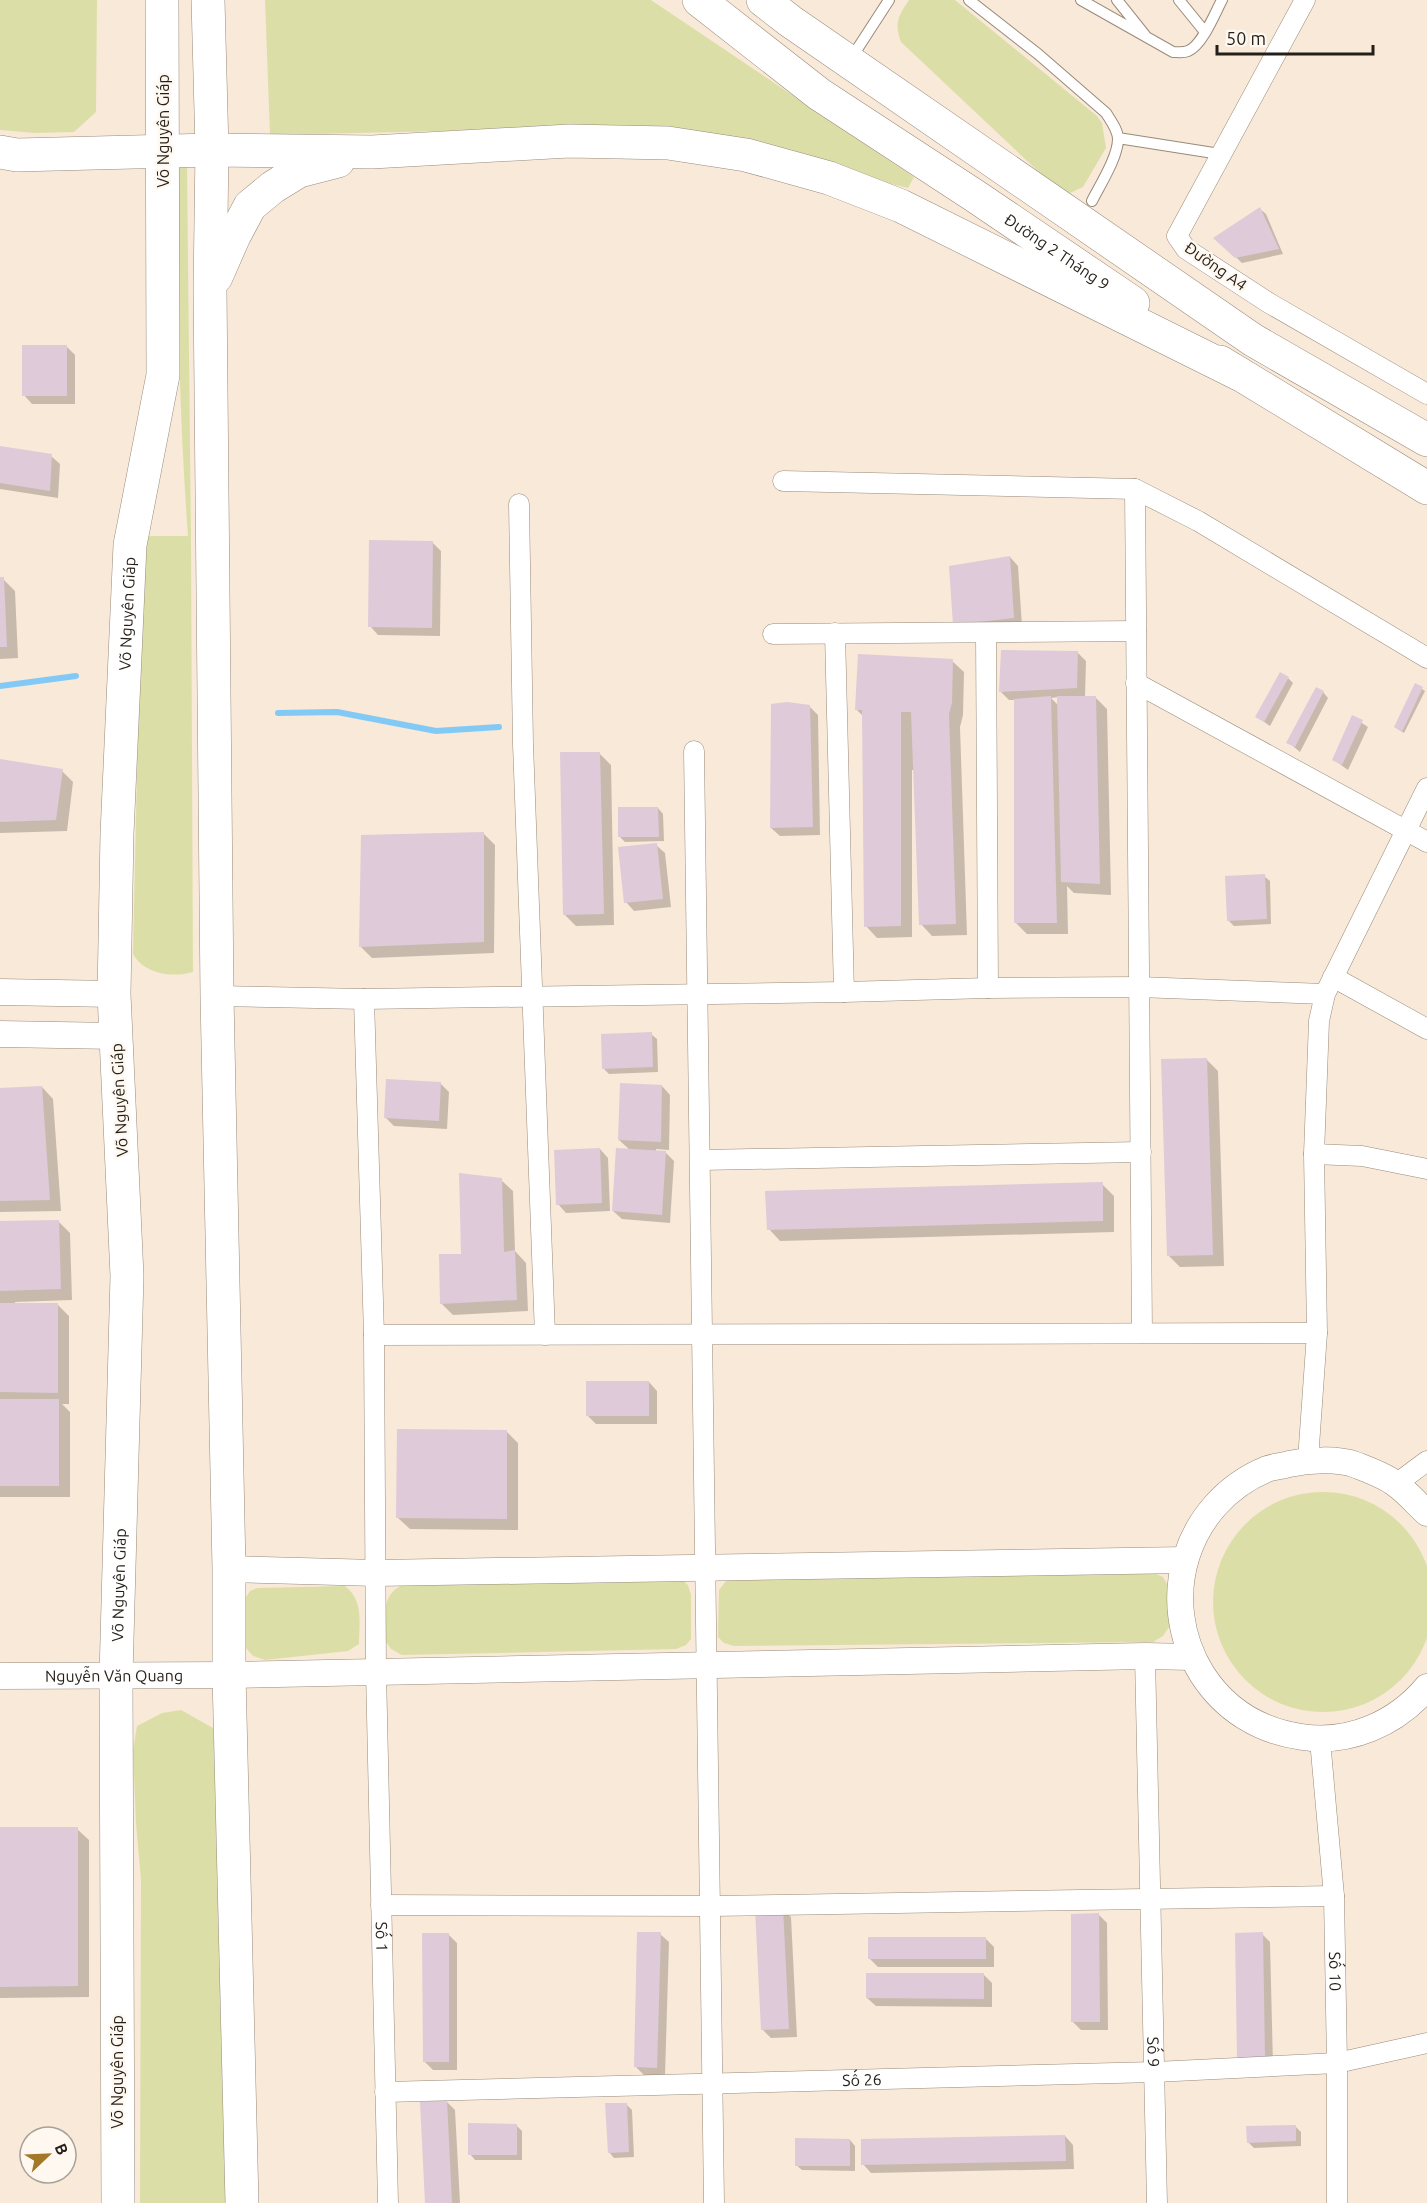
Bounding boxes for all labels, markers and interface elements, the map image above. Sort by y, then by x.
scale bar [1217,18,1373,56]
text: 50 m [1226,28,1266,48]
street label: Võ Nguyên Giáp [154,74,172,188]
street label: Đường 2 Tháng 9 [1001,210,1113,293]
street label: Đường A4 [1181,238,1251,294]
street label: Võ Nguyên Giáp [115,556,138,671]
street label: Võ Nguyên Giáp [107,1043,131,1157]
street label: Võ Nguyên Giáp [108,1528,129,1642]
street label: Nguyễn Văn Quang [45,1664,183,1685]
street label: Số 1 [373,1921,394,1952]
street label: Số 10 [1326,1951,1347,1991]
street label: Võ Nguyên Giáp [108,2015,126,2129]
street label: Số 9 [1144,2036,1166,2067]
street label: Số 26 [842,2068,882,2089]
north arrow [18,2125,78,2185]
text: B [51,2141,72,2158]

